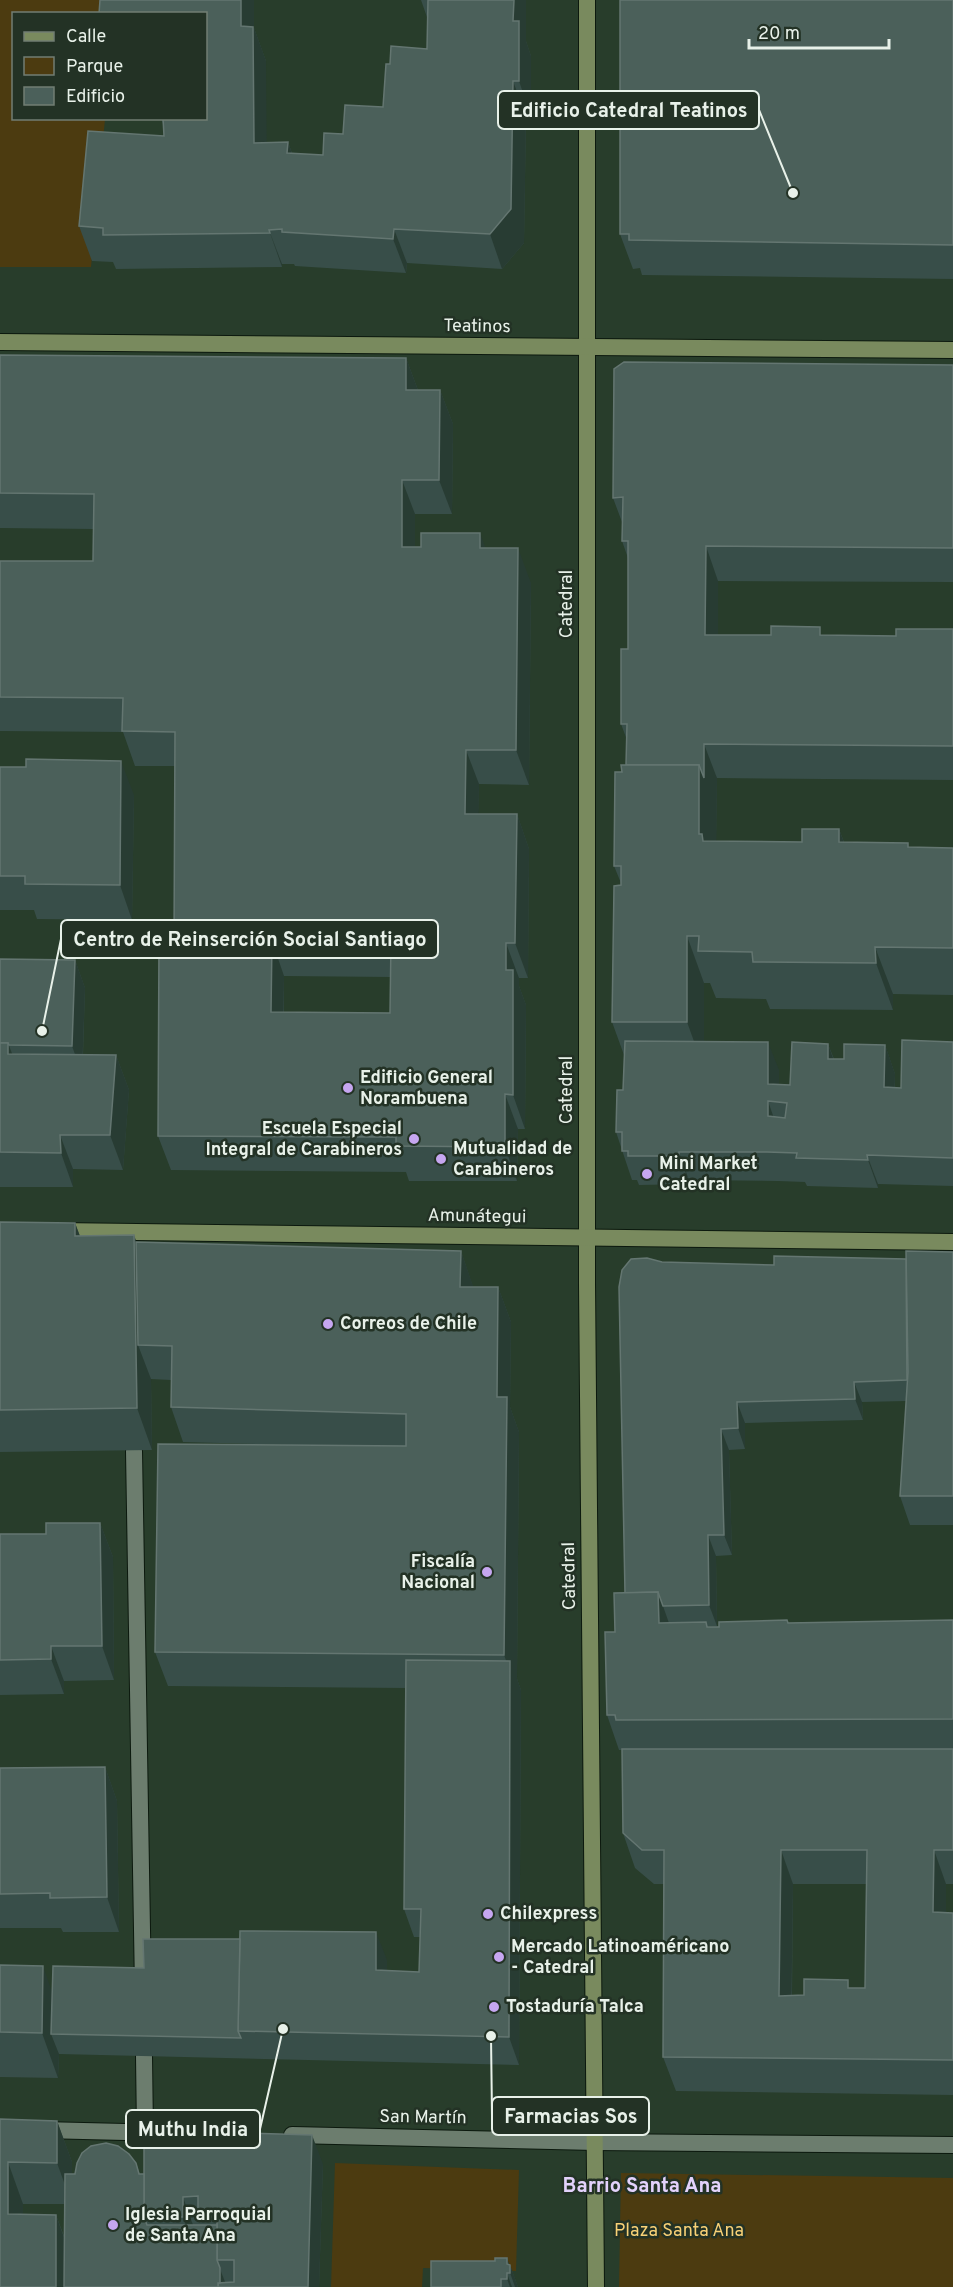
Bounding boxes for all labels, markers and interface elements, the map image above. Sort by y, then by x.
legend [12,12,207,120]
scale bar [749,12,888,50]
text: 20 m [758,23,800,46]
text: Calle [66,26,106,49]
text: Parque [66,56,123,79]
text: Edificio [66,86,125,109]
callout: Edificio Catedral Teatinos [498,91,759,129]
text: Edificio Catedral Teatinos [510,99,748,125]
street label: Teatinos [443,315,511,339]
street label: Catedral [556,570,579,638]
callout: Centro de Reinserción Social Santiago [61,920,438,958]
text: Centro de Reinserción Social Santiago [73,928,427,954]
street label: Catedral [556,1056,579,1124]
place label: Edificio General Norambuena [360,1067,493,1111]
marker: Edificio General Norambuena [341,1081,355,1095]
place label: Escuela Especial Integral de Carabineros [205,1118,402,1162]
marker: Escuela Especial Integral de Carabineros [407,1132,421,1146]
place label: Mutualidad de Carabineros [453,1138,572,1182]
marker: Mutualidad de Carabineros [434,1152,448,1166]
place label: Mini Market Catedral [659,1153,758,1197]
marker: Mini Market Catedral [640,1167,654,1181]
street label: Amunátegui [427,1205,527,1229]
place label: Correos de Chile [340,1313,477,1336]
marker: Correos de Chile [321,1317,335,1331]
street label: Catedral [558,1542,582,1610]
place label: Fiscalía Nacional [401,1551,475,1595]
marker: Fiscalía Nacional [480,1565,494,1579]
place label: Chilexpress [500,1903,597,1926]
marker: Chilexpress [481,1907,495,1921]
place label: Mercado Latinoaméricano - Catedral [511,1936,730,1980]
marker: Mercado Latinoaméricano - Catedral [492,1950,506,1964]
place label: Tostaduría Talca [506,1996,644,2019]
marker: Tostaduría Talca [487,2000,501,2014]
callout: Farmacias Sos [492,2097,649,2135]
text: Farmacias Sos [504,2105,638,2131]
street label: San Martín [379,2106,467,2130]
callout: Muthu India [126,2110,260,2148]
text: Muthu India [138,2118,248,2144]
district label: Barrio Santa Ana [563,2174,722,2200]
place label: Iglesia Parroquial de Santa Ana [125,2204,272,2248]
marker: Iglesia Parroquial de Santa Ana [106,2218,120,2232]
park label: Plaza Santa Ana [614,2220,744,2243]

